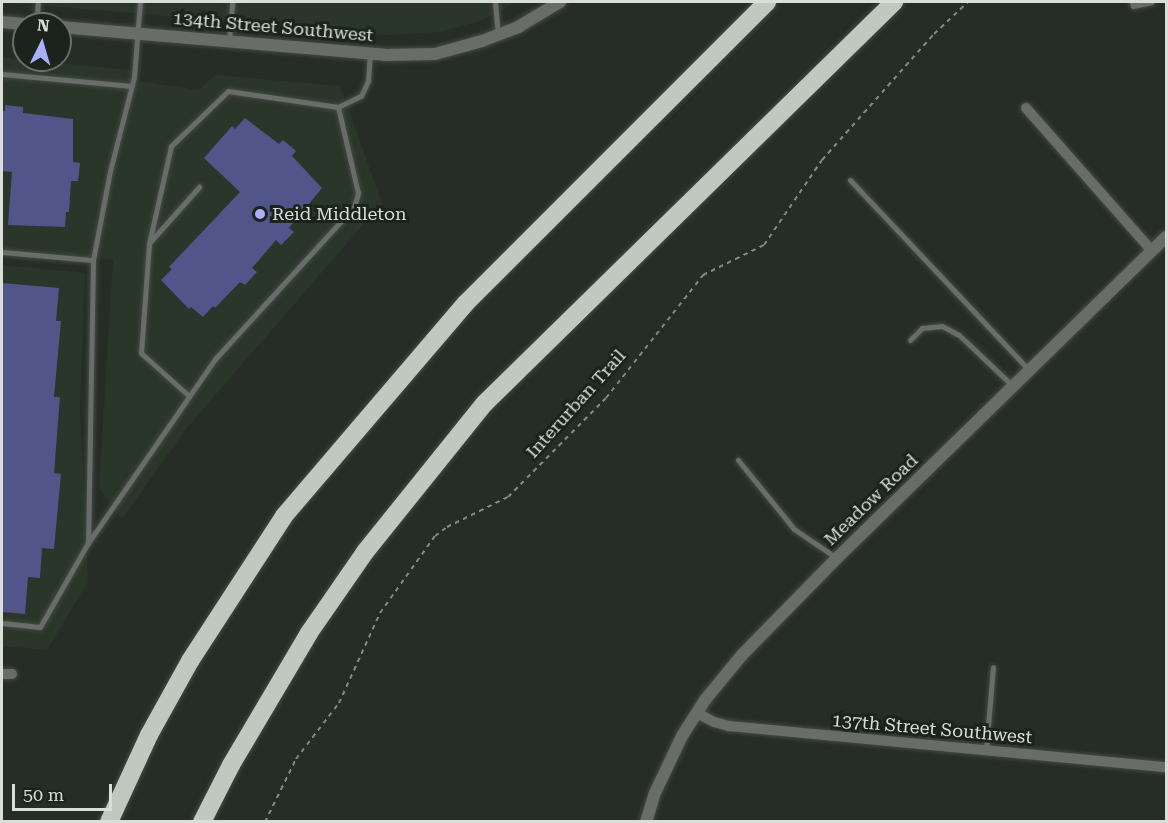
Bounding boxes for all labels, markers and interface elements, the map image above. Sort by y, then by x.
street label: 134th Street Southwest [172,7,374,47]
north arrow [12,12,72,72]
text: N [36,16,50,36]
place label: Reid Middleton [272,203,407,225]
marker: Reid Middleton [253,207,267,221]
street label: Interurban Trail [522,345,630,463]
street label: Meadow Road [820,450,922,550]
street label: 137th Street Southwest [831,709,1033,749]
scale bar [15,772,116,810]
text: 50 m [23,784,64,805]

